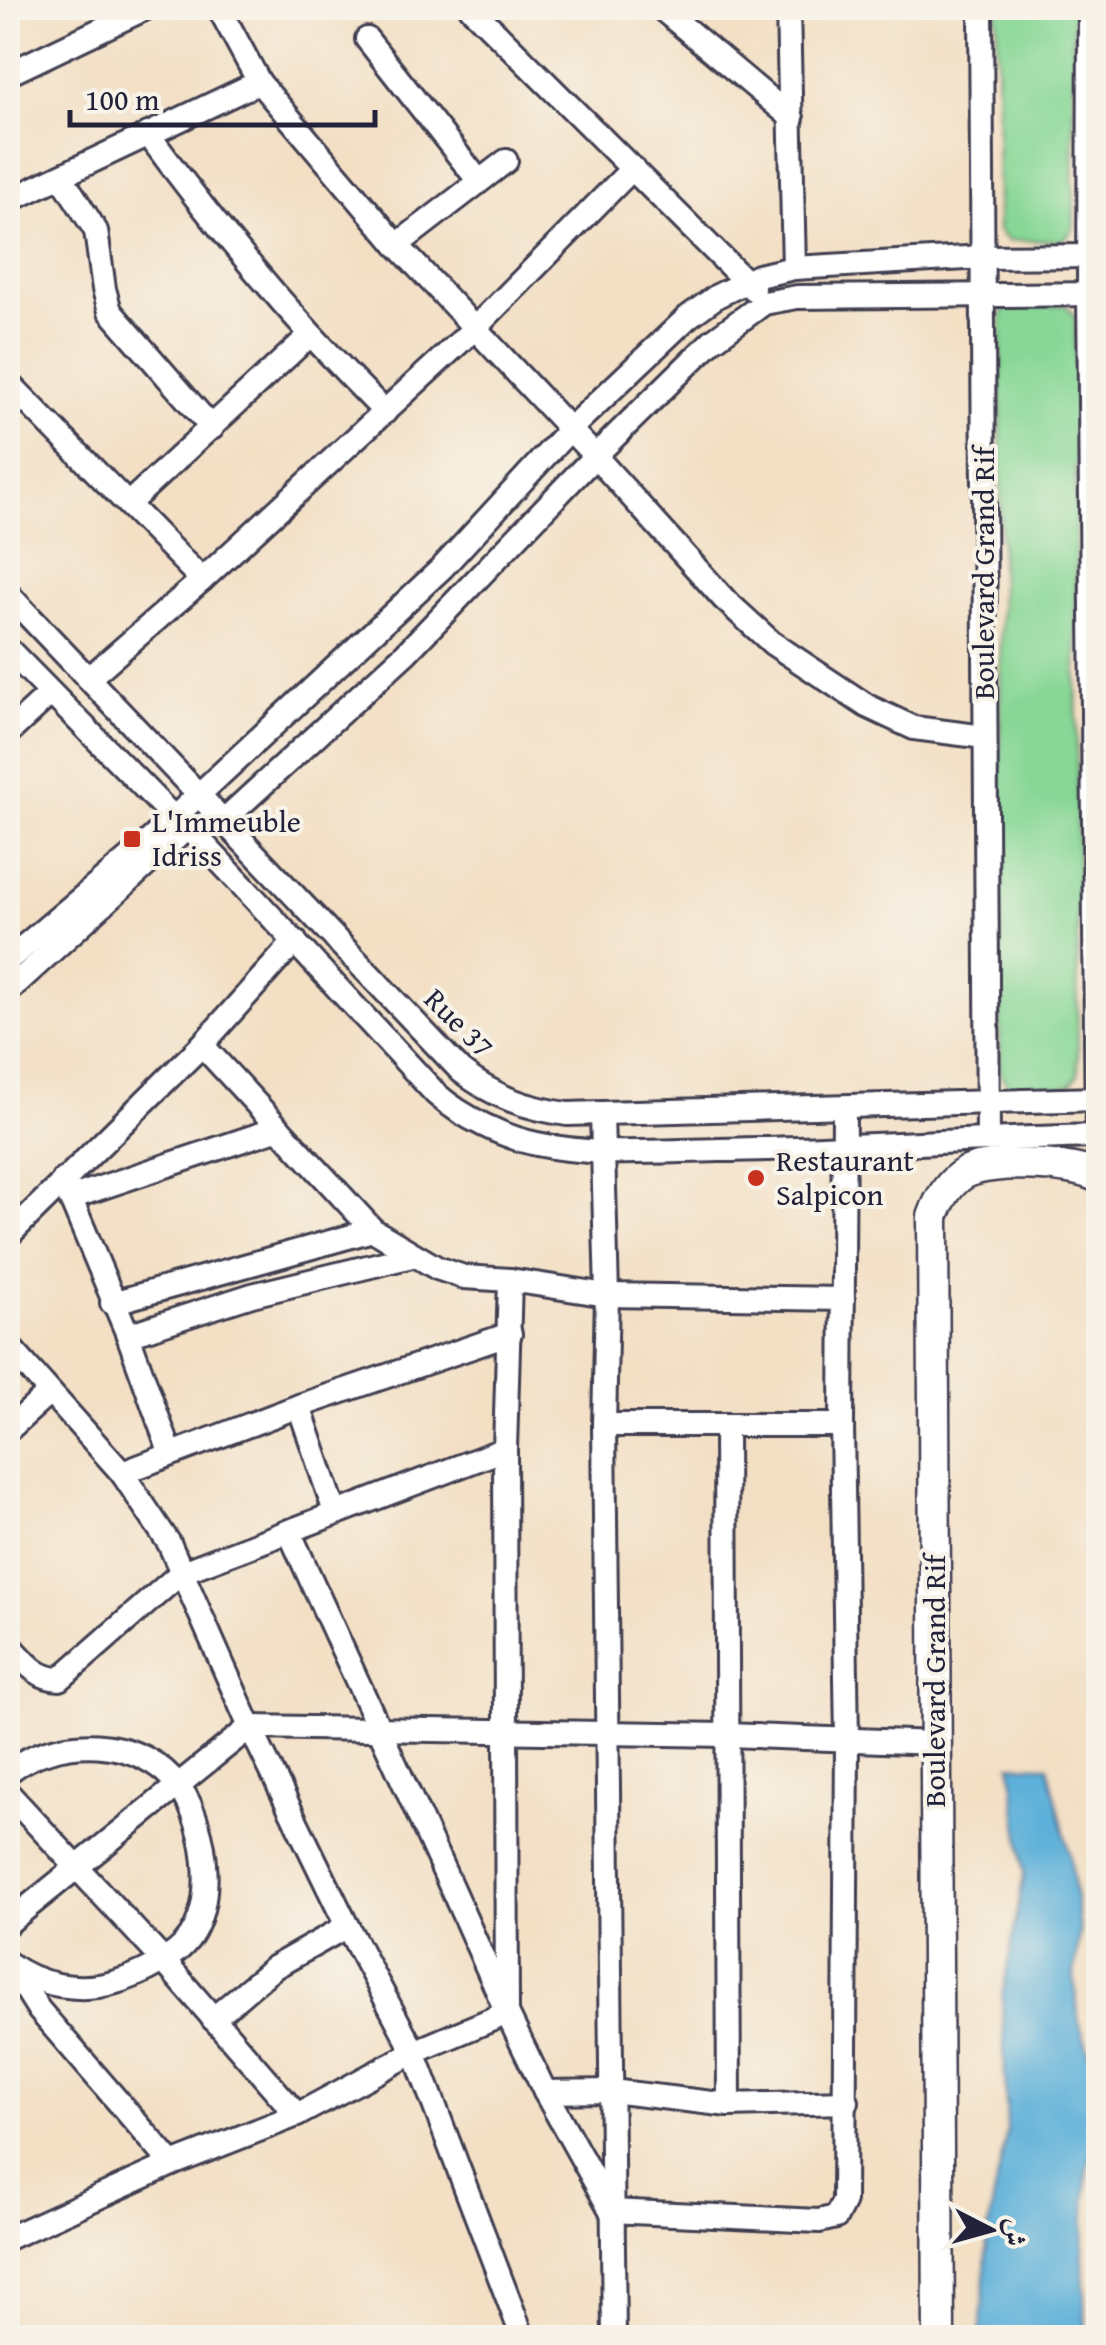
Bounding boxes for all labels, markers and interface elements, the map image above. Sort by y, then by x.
scale bar [70,65,375,127]
text: 100 m [85,77,160,121]
street label: Boulevard Grand Rif [961,443,1005,699]
place label: L'Immeuble Idriss [152,799,301,877]
marker: L'Immeuble Idriss [121,828,143,850]
street label: Rue 37 [415,977,505,1067]
place label: Restaurant Salpicon [776,1138,914,1216]
marker: Restaurant Salpicon [745,1167,767,1189]
street label: Boulevard Grand Rif [912,1551,956,1807]
north arrow [941,2180,1041,2280]
text: ش [995,2217,1038,2249]

